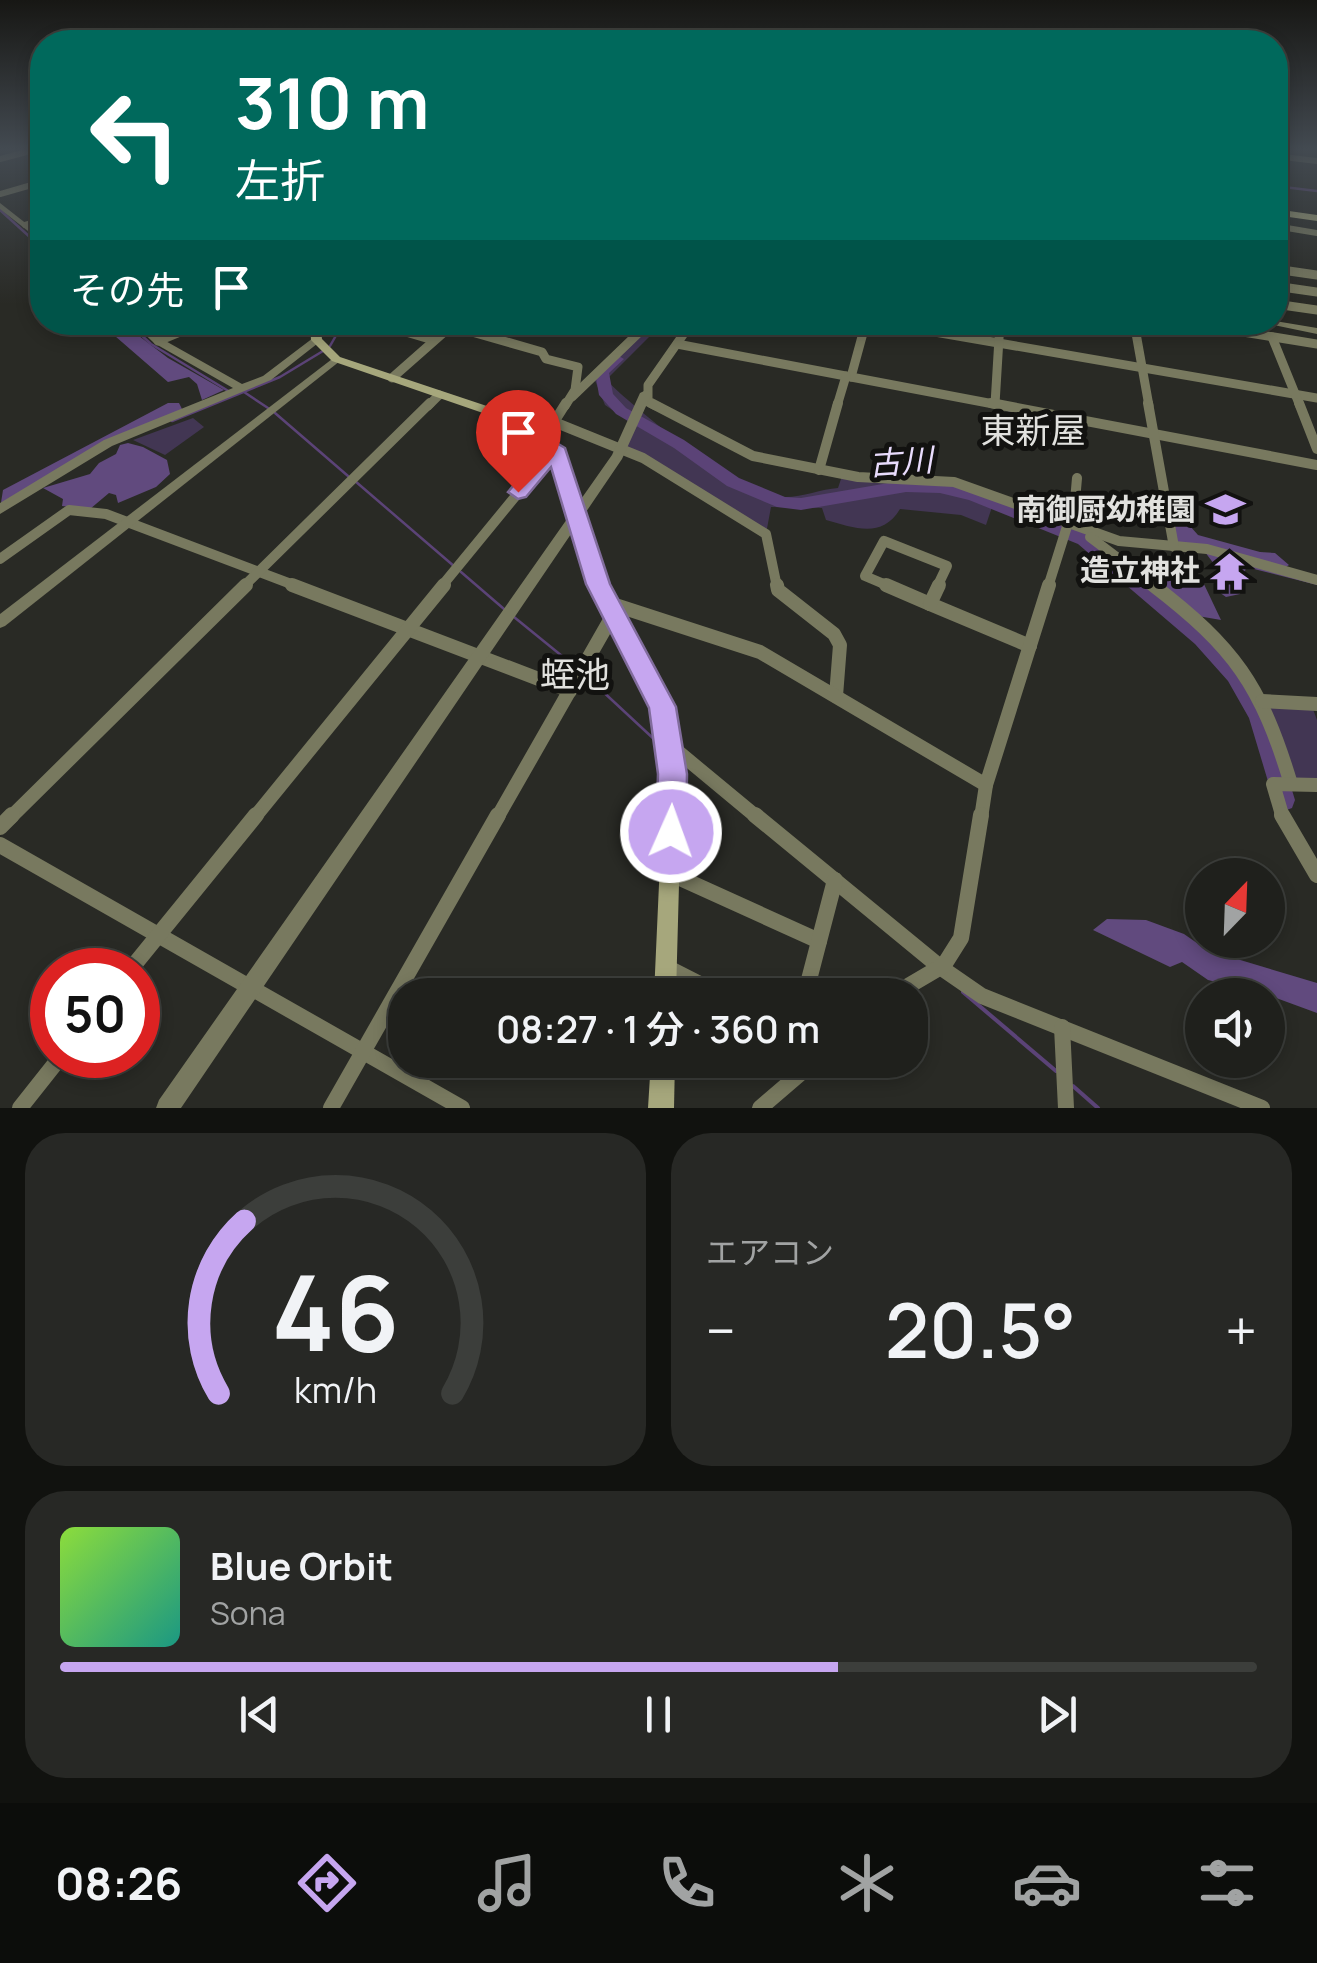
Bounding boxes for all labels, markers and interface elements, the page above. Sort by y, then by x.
text: 310 m [235,54,429,150]
icon: left [70,70,200,200]
text: 左折 [235,149,325,211]
icon: arrive [204,260,259,315]
text: その先 [70,263,184,315]
pin [476,390,561,493]
icon: arrive [491,405,546,460]
district label: 東新屋 [980,406,1086,454]
water label: 古川 [867,437,937,485]
place label: 南御厨幼稚園 [1016,488,1196,529]
school or university icon: 南御厨幼稚園 [1205,489,1247,531]
place label: 造立神社 [1080,549,1200,590]
temple icon: 造立神社 [1209,550,1251,592]
district label: 蛭池 [540,650,610,698]
position arrow [619,780,723,884]
north arrow [1185,858,1285,958]
map controls [1185,858,1285,1078]
speed limit sign: 50 [30,948,160,1078]
button: sound [1185,978,1285,1078]
text: 08:27 · 1 分 · 360 m [496,1002,820,1054]
text: エアコン [706,1230,834,1274]
text: 46 [272,1240,399,1382]
text: 20.5° [885,1278,1076,1381]
text: − [706,1292,736,1368]
text: + [1225,1292,1257,1368]
text: km/h [294,1365,377,1414]
text: Blue Orbit [210,1539,393,1591]
text: Sona [210,1591,285,1635]
icon: previous [232,1687,287,1742]
icon: pause [631,1687,686,1742]
icon: next [1030,1687,1085,1742]
icon: directions [292,1848,362,1918]
icon: music [472,1848,542,1918]
icon: phone [652,1848,722,1918]
icon: climate [832,1848,902,1918]
icon: car [1012,1848,1082,1918]
icon: filters [1192,1848,1262,1918]
text: 08:26 [55,1852,182,1914]

